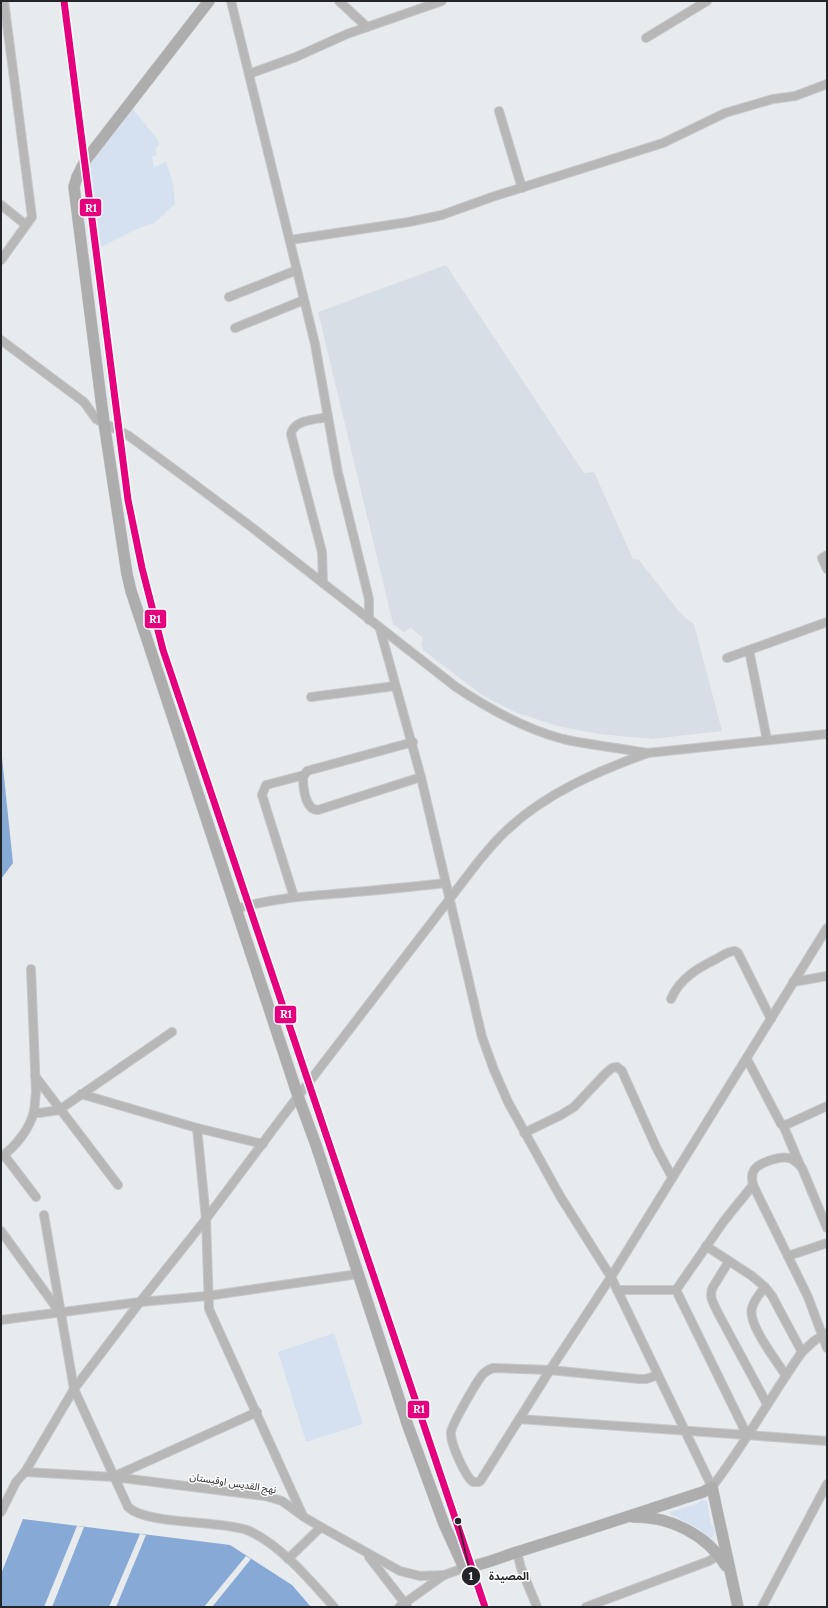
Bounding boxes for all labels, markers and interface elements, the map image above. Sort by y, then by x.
line badge: R1 [79,198,102,217]
text: R1 [85,201,98,215]
line badge: R1 [144,609,167,629]
text: R1 [149,612,162,626]
line badge: R1 [274,1005,297,1024]
text: R1 [280,1007,293,1021]
line badge: R1 [407,1400,430,1419]
text: R1 [413,1402,426,1416]
street label: نهج القديس اوقيستان [189,1470,278,1497]
callout: المصيدة [461,1564,538,1587]
text: 1 [469,1568,474,1583]
text: المصيدة [489,1569,529,1583]

